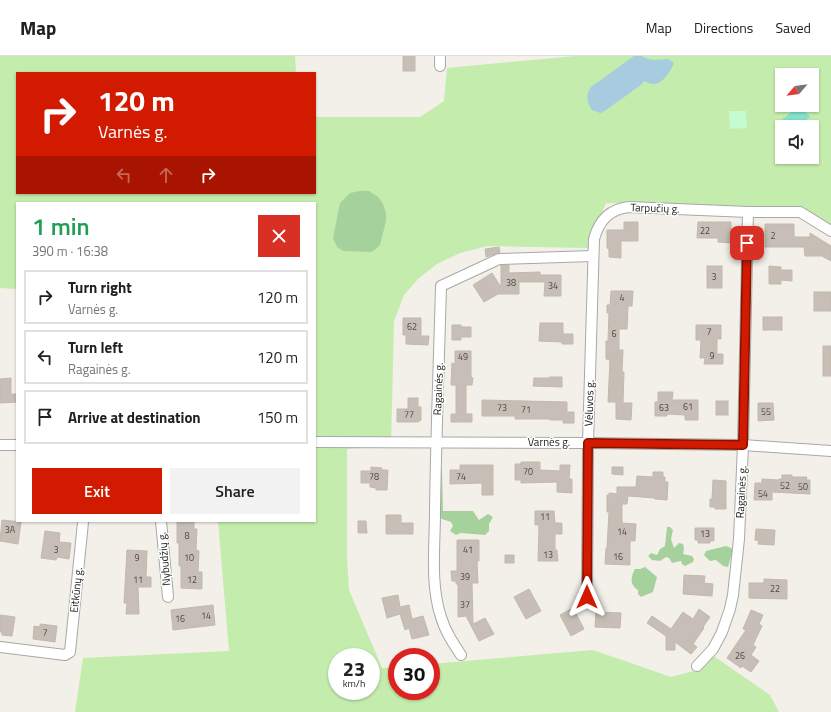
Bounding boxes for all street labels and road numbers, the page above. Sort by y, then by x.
street label: Tarpučių g. [630,199,680,217]
street label: Ragainės g. [429,362,447,416]
street label: Vėluvos g. [580,379,598,427]
street label: Varnės g. [528,434,570,450]
street label: Ragainės g. [732,465,750,519]
street label: Nybudžių g. [154,531,174,587]
street label: Eitkūnų g. [66,566,86,614]

